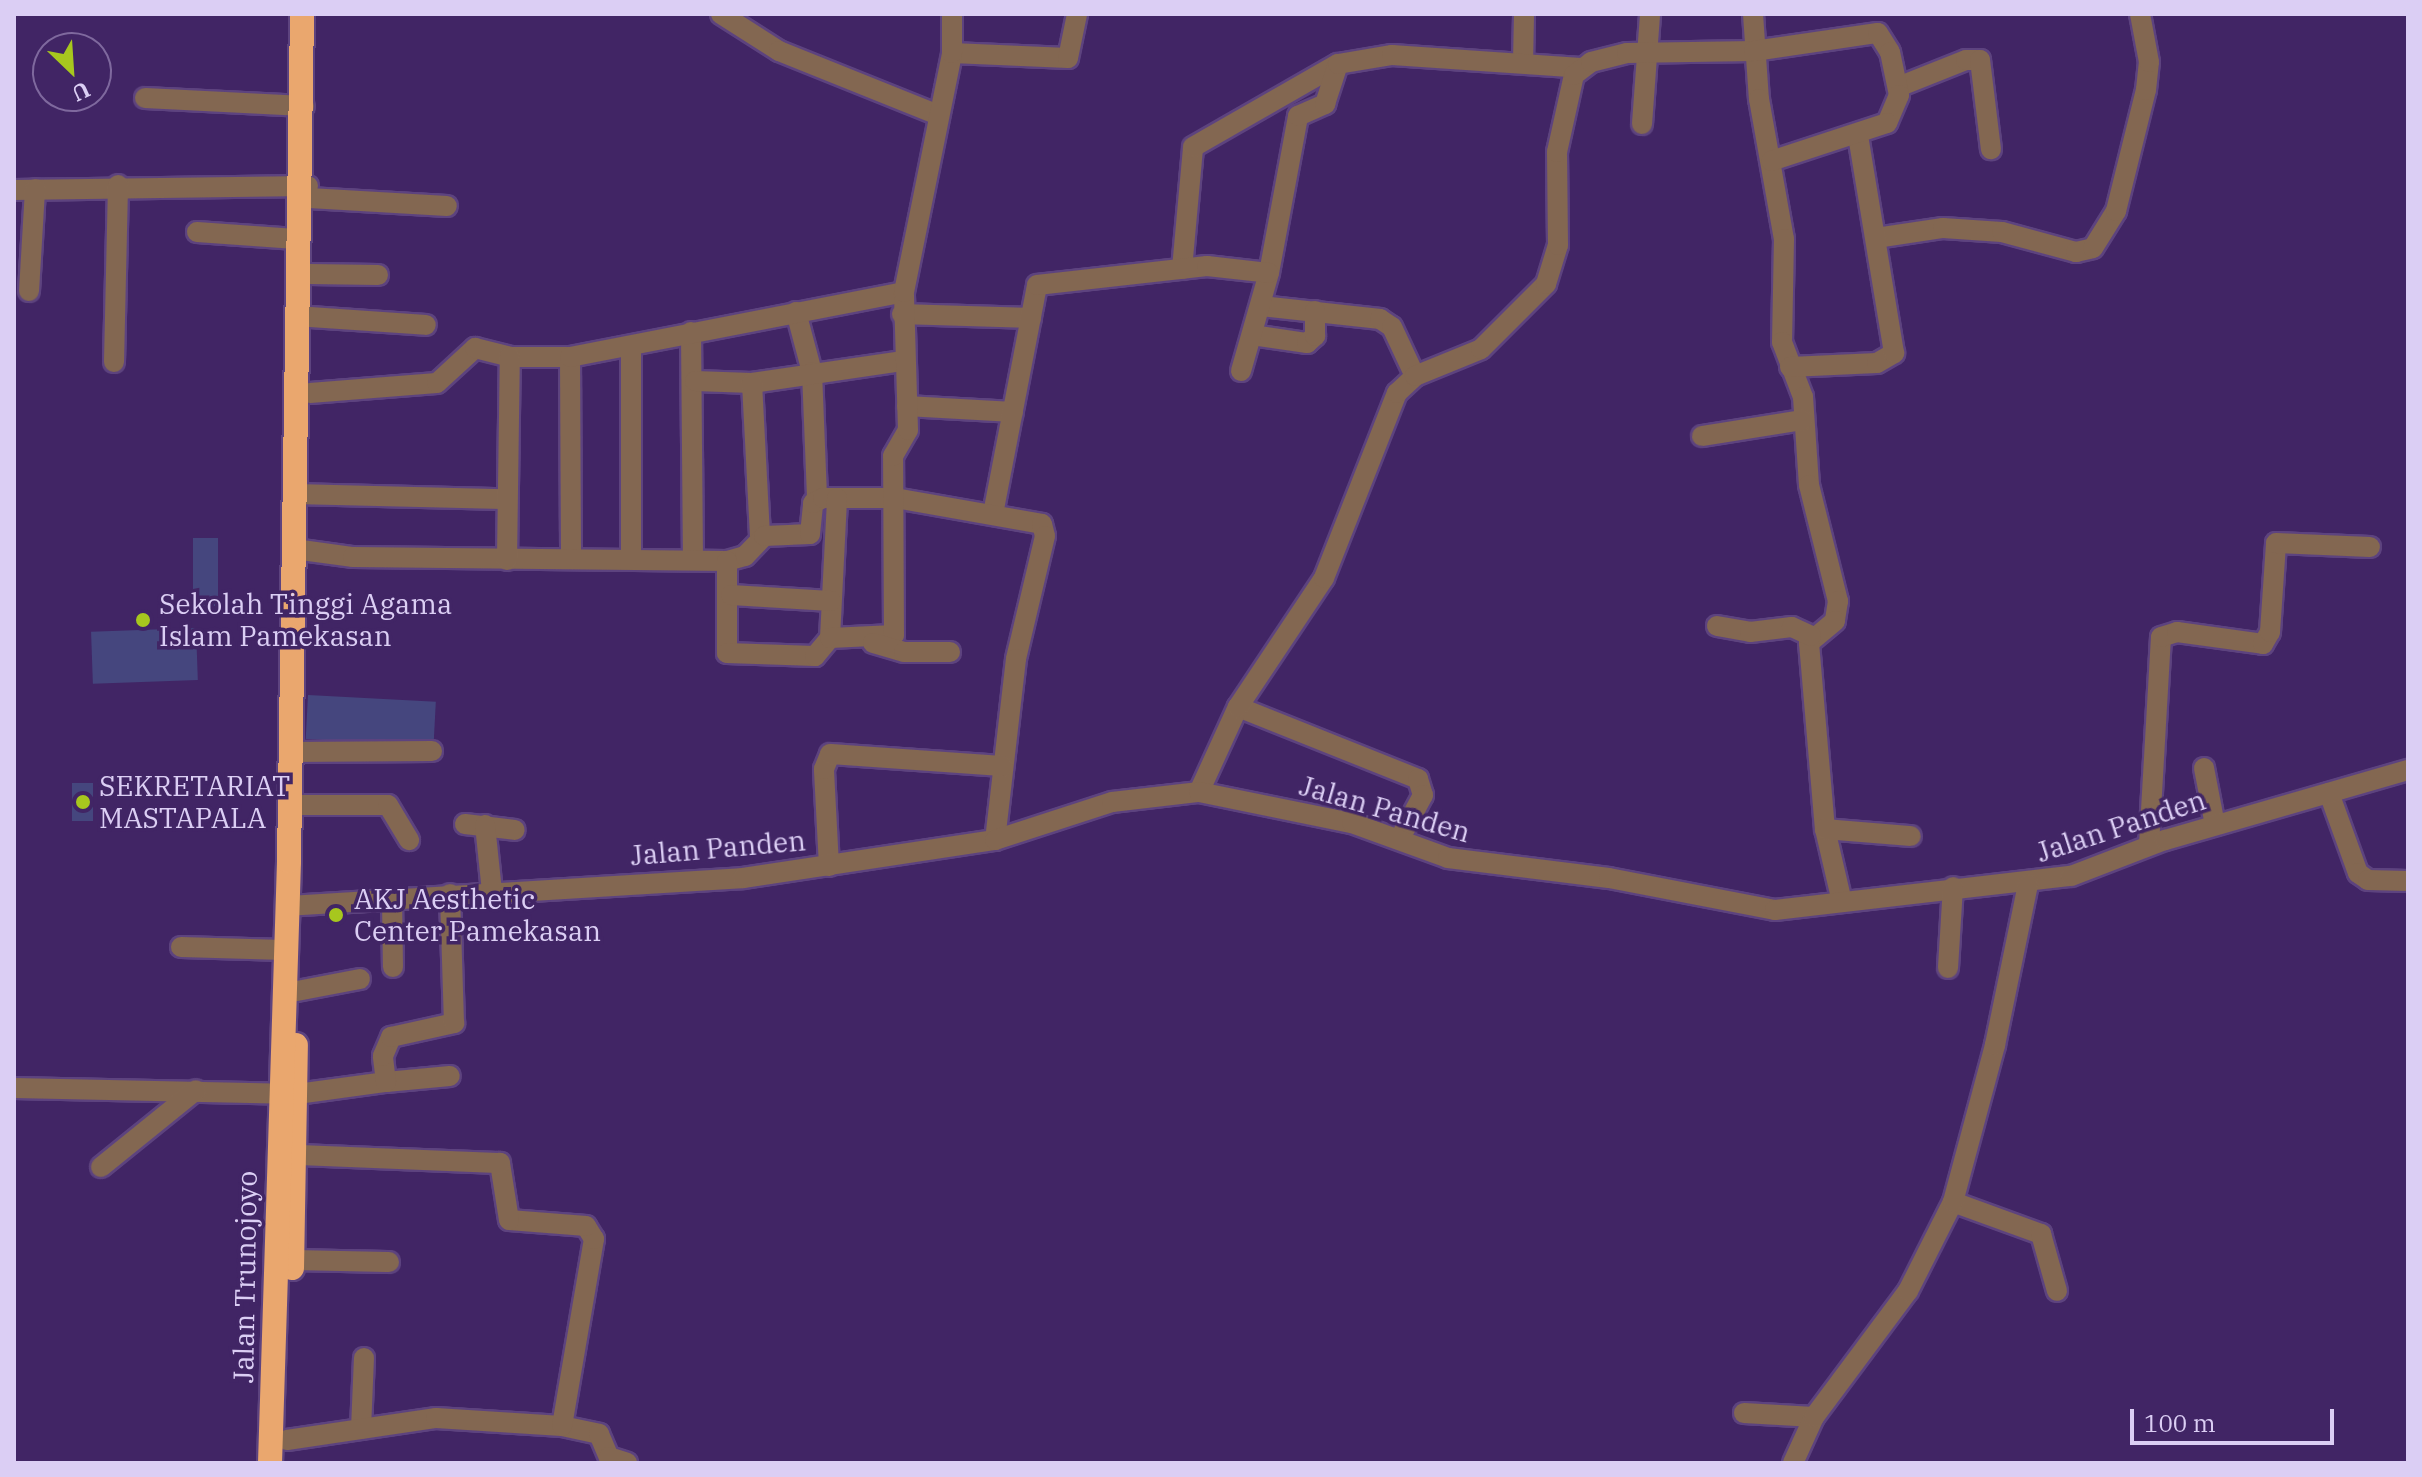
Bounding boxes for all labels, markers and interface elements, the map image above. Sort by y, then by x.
north arrow [32,32,112,112]
text: U [68,76,95,109]
place label: Sekolah Tinggi Agama Islam Pamekasan [159,587,452,653]
marker: Sekolah Tinggi Agama Islam Pamekasan [134,611,152,629]
place label: SEKRETARIAT MASTAPALA [99,769,290,835]
street label: Jalan Panden [1296,769,1474,849]
street label: Jalan Panden [2032,783,2210,869]
marker: SEKRETARIAT MASTAPALA [74,793,92,811]
street label: Jalan Panden [629,824,807,872]
place label: AKJ Aesthetic Center Pamekasan [354,882,601,948]
marker: AKJ Aesthetic Center Pamekasan [325,904,347,926]
street label: Jalan Trunojoyo [226,1171,264,1383]
scale bar [2134,1393,2338,1443]
text: 100 m [2144,1407,2216,1439]

